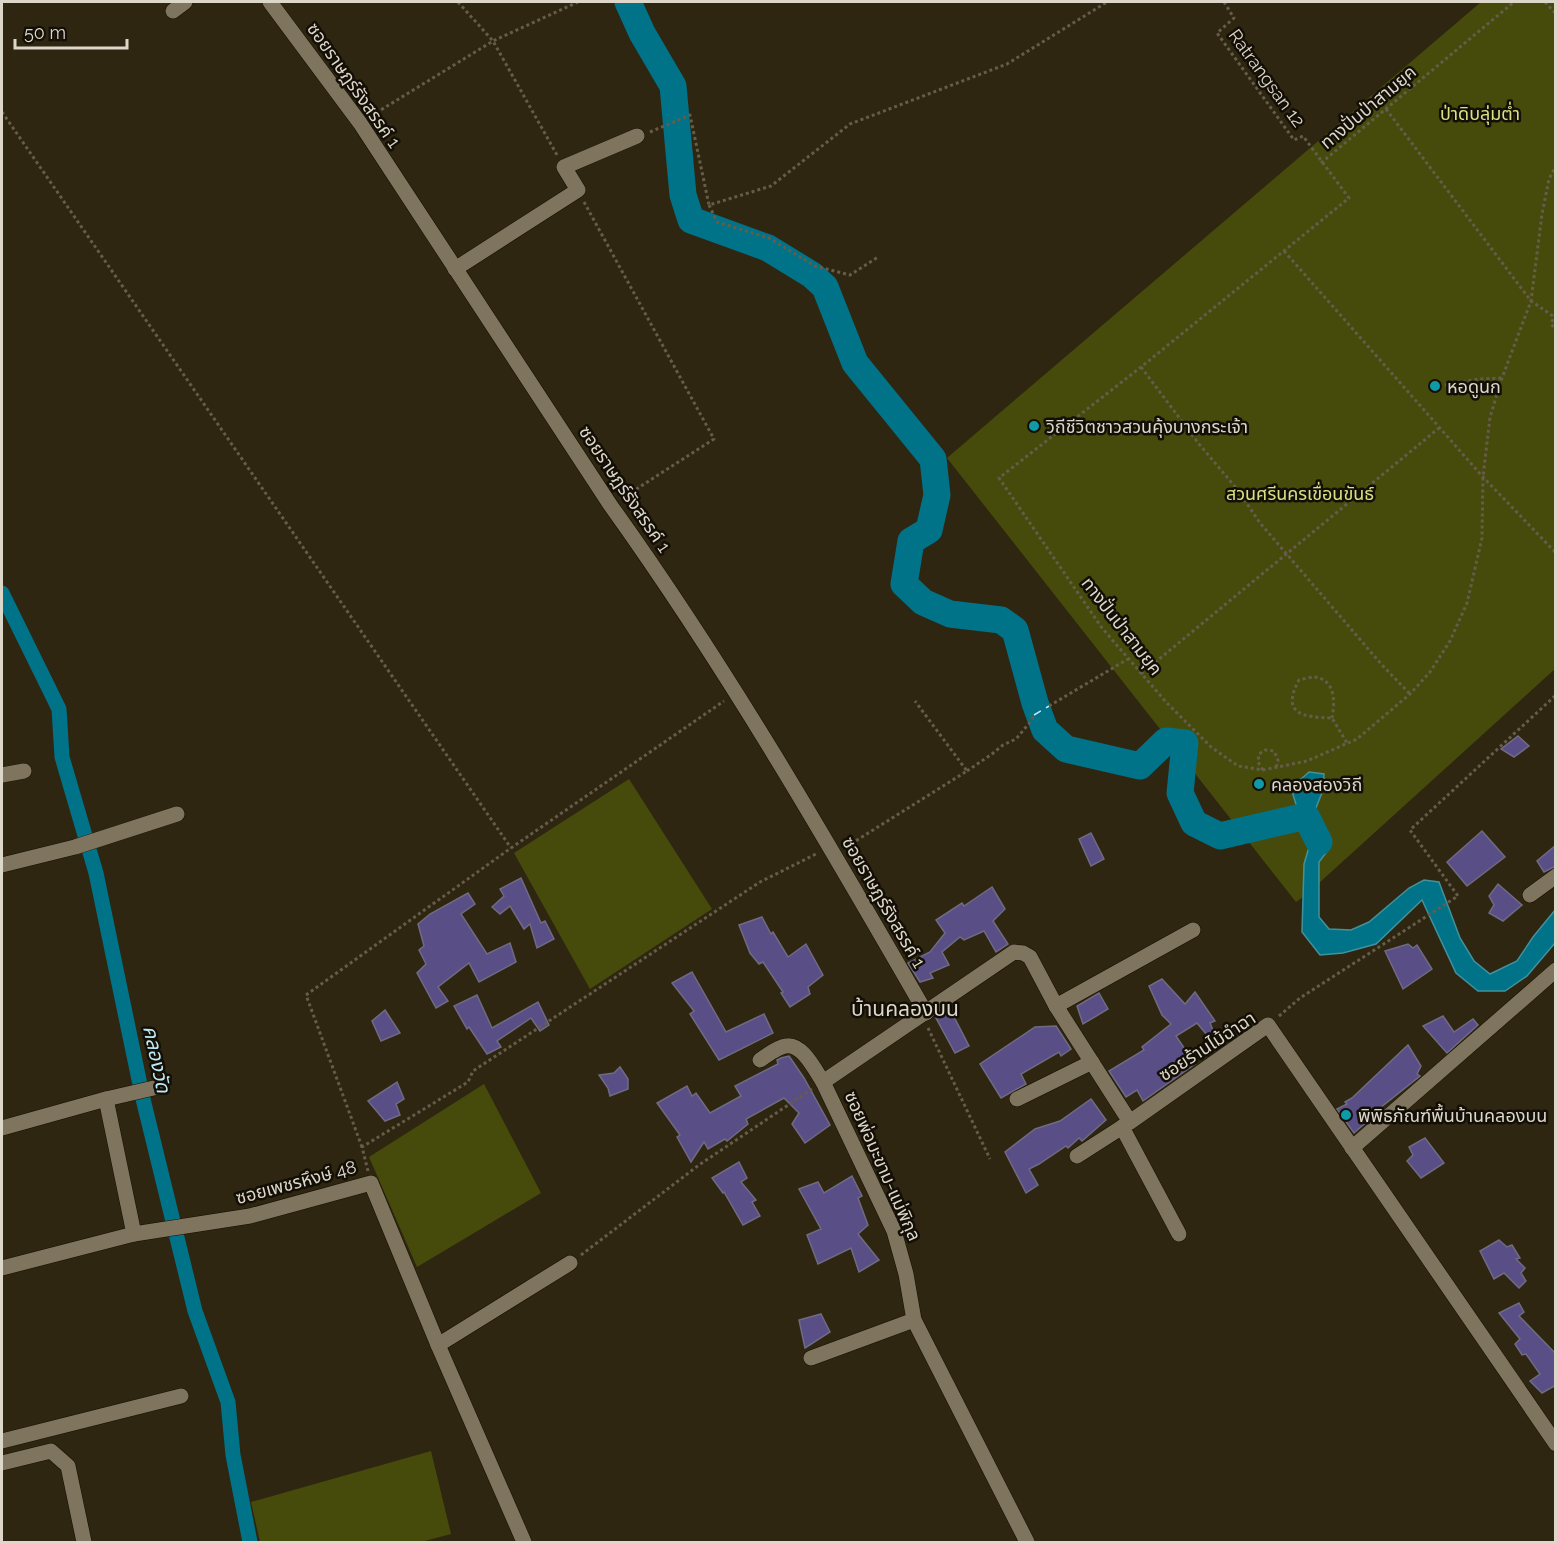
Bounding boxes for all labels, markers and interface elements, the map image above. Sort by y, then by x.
scale bar [15,12,128,50]
street label: ซอยราษฎร์รังสรรค์ 1 [303,18,405,152]
text: 50 m [24,22,66,43]
street label: Ratrangsan 12 [1224,25,1310,131]
street label: ทางปั่นป่าสามยุค [1315,60,1421,154]
park label: ป่าดิบลุ่มต่ำ [1440,101,1520,125]
place label: หอดูนก [1447,376,1501,399]
marker: หอดูนก [1428,379,1442,393]
place label: วิถีชีวิตชาวสวนคุ้งบางกระเจ้า [1045,416,1248,438]
marker: วิถีชีวิตชาวสวนคุ้งบางกระเจ้า [1027,419,1041,433]
street label: ซอยราษฎร์รังสรรค์ 1 [575,422,675,556]
park label: สวนศรีนครเขื่อนขันธ์ [1226,481,1374,504]
street label: ทางปั่นป่าสามยุค [1076,572,1168,680]
place label: คลองสองวิถี [1271,774,1362,795]
marker: คลองสองวิถี [1252,777,1266,791]
street label: ซอยราษฎร์รังสรรค์ 1 [838,833,930,972]
district label: บ้านคลองบน [851,996,959,1021]
street label: ซอยร้านไม้ฉำฉา [1155,1007,1259,1085]
water label: คลองวัด [138,1023,176,1095]
street label: ซอยพ่อมะขาม-แม่พิกุล [840,1088,925,1245]
place label: พิพิธภัณฑ์พื้นบ้านคลองบน [1358,1103,1547,1126]
marker: พิพิธภัณฑ์พื้นบ้านคลองบน [1339,1108,1353,1122]
street label: ซอยเพชรหึงษ์ 48 [233,1156,359,1208]

